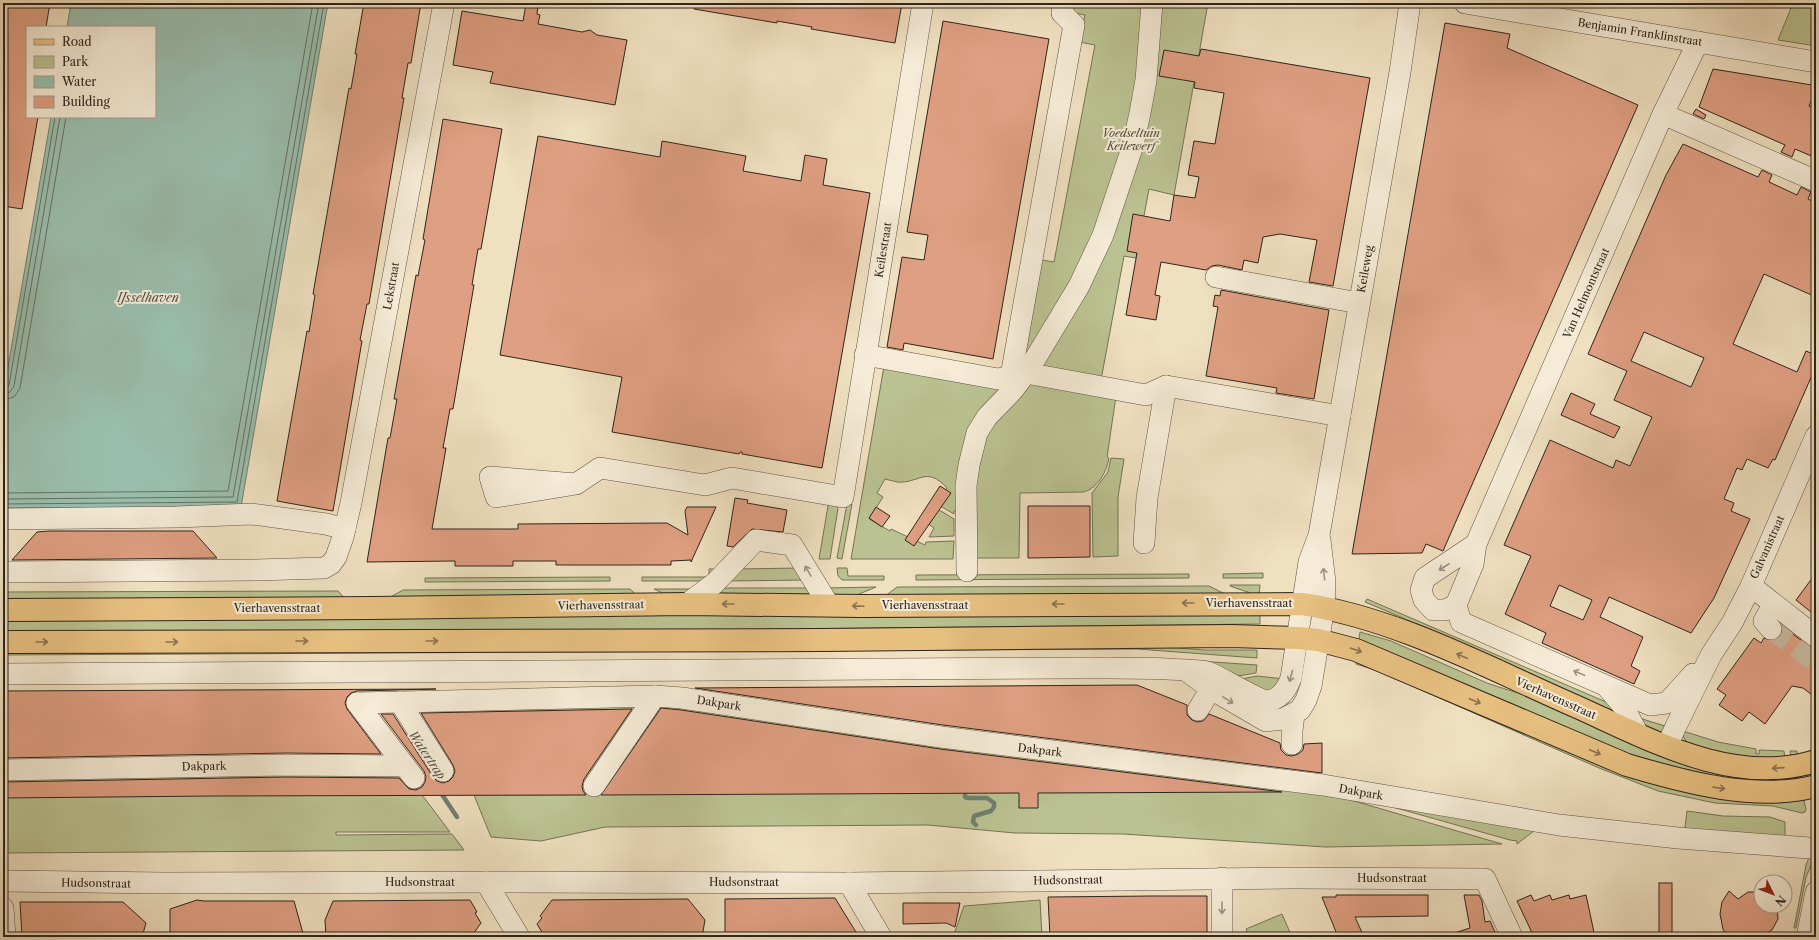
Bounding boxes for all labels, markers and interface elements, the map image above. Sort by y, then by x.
street label: Benjamin Franklinstraat [1577,15,1703,49]
legend [26,26,156,118]
text: Road [62,34,92,49]
text: Park [62,54,89,69]
text: Water [61,74,96,89]
text: Building [62,94,110,109]
park label: Voedseltuin Keilewerf [1102,126,1160,153]
street label: Keilestraat [872,221,894,279]
street label: Keileweg [1354,244,1376,294]
street label: Van Helmontstraat [1559,245,1612,341]
street label: Lekstraat [380,261,402,311]
water label: IJsselhaven [116,290,179,305]
street label: Galvanistraat [1747,513,1787,581]
one-way arrow [1438,562,1449,571]
one-way arrow [803,565,811,577]
one-way arrow [1320,568,1328,581]
street label: Vierhavensstraat [1205,596,1292,610]
street label: Vierhavensstraat [557,597,645,613]
street label: Vierhavensstraat [881,598,968,612]
one-way arrow [1182,599,1195,607]
one-way arrow [722,600,735,608]
one-way arrow [1052,600,1065,608]
street label: Vierhavensstraat [233,601,320,615]
one-way arrow [852,602,865,609]
one-way arrow [295,637,308,645]
one-way arrow [425,637,438,645]
one-way arrow [35,638,48,646]
one-way arrow [165,638,178,646]
one-way arrow [1349,647,1362,654]
one-way arrow [1456,652,1468,659]
one-way arrow [1287,669,1294,682]
one-way arrow [1574,669,1586,677]
street label: Vierhavensstraat [1513,674,1599,722]
street label: Dakpark [696,693,743,714]
one-way arrow [1222,696,1234,704]
one-way arrow [1469,697,1481,705]
water label: Watertrap [406,727,449,782]
street label: Dakpark [1017,740,1064,760]
one-way arrow [1589,748,1601,756]
street label: Dakpark [182,759,227,773]
one-way arrow [1772,764,1785,771]
street label: Dakpark [1338,781,1385,803]
one-way arrow [1712,784,1725,792]
street label: Hudsonstraat [1357,871,1427,885]
street label: Hudsonstraat [1033,872,1103,888]
north arrow [1753,874,1793,914]
street label: Hudsonstraat [61,875,131,891]
street label: Hudsonstraat [385,875,455,889]
street label: Hudsonstraat [709,875,779,889]
text: N [1772,893,1789,909]
one-way arrow [1218,901,1226,914]

